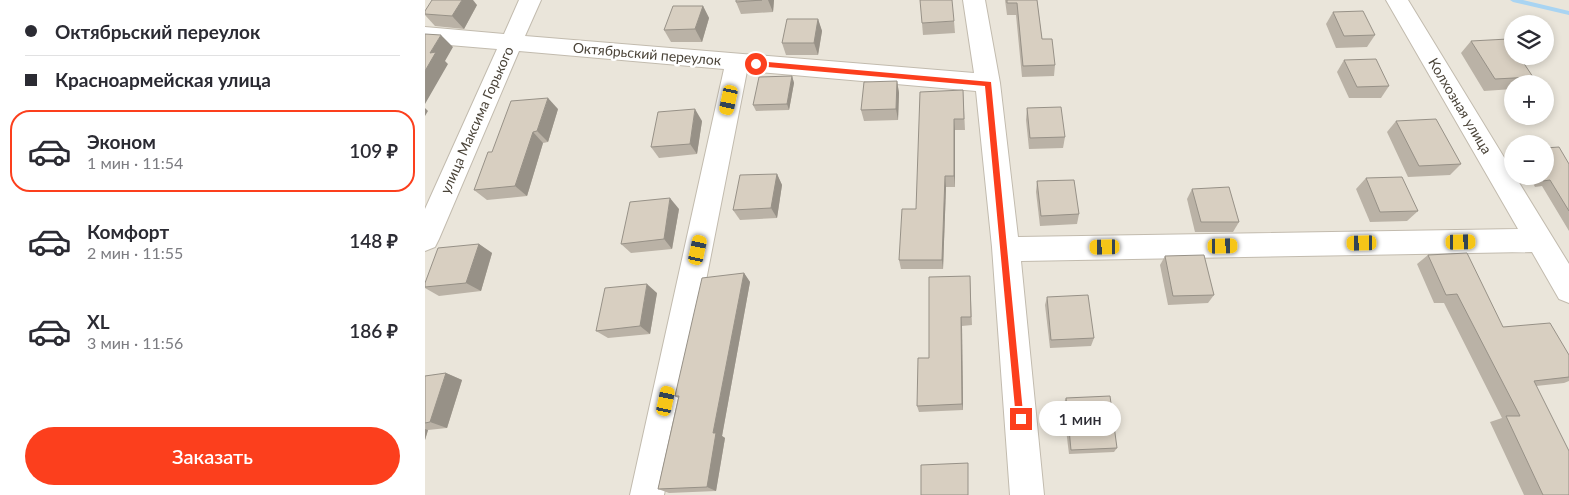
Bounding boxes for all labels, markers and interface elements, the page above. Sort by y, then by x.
map controls [1504,15,1554,185]
button: layers [1504,15,1554,65]
text: Октябрьский переулок [55,20,260,43]
street label: Октябрьский переулок [572,39,723,69]
street label: улица Максима Горького [436,43,517,196]
route start [745,53,767,75]
street label: Колхозная улица [1425,55,1496,157]
text: Красноармейская улица [55,68,271,91]
button: + [1504,75,1554,125]
car [718,84,739,116]
icon: car [27,129,72,174]
text: Эконом [87,130,156,153]
button: − [1504,135,1554,185]
text: 109 ₽ [349,139,398,162]
text: 1 мин · 11:54 [87,153,183,172]
icon: car [27,219,72,264]
text: Комфорт [87,220,169,243]
text: 148 ₽ [349,229,398,252]
car [687,234,708,266]
car [1445,234,1476,250]
car [1346,235,1377,251]
car [1207,238,1238,254]
car [1089,239,1120,255]
text: 2 мин · 11:55 [87,243,183,262]
icon: car [27,309,72,354]
text: XL [87,310,110,333]
text: 186 ₽ [349,319,398,342]
text: 3 мин · 11:56 [87,333,183,352]
car [655,385,676,417]
callout: 1 мин [1039,402,1121,436]
route end [1010,408,1032,430]
text: 1 мин [1059,409,1101,428]
button: Заказать [25,427,400,485]

